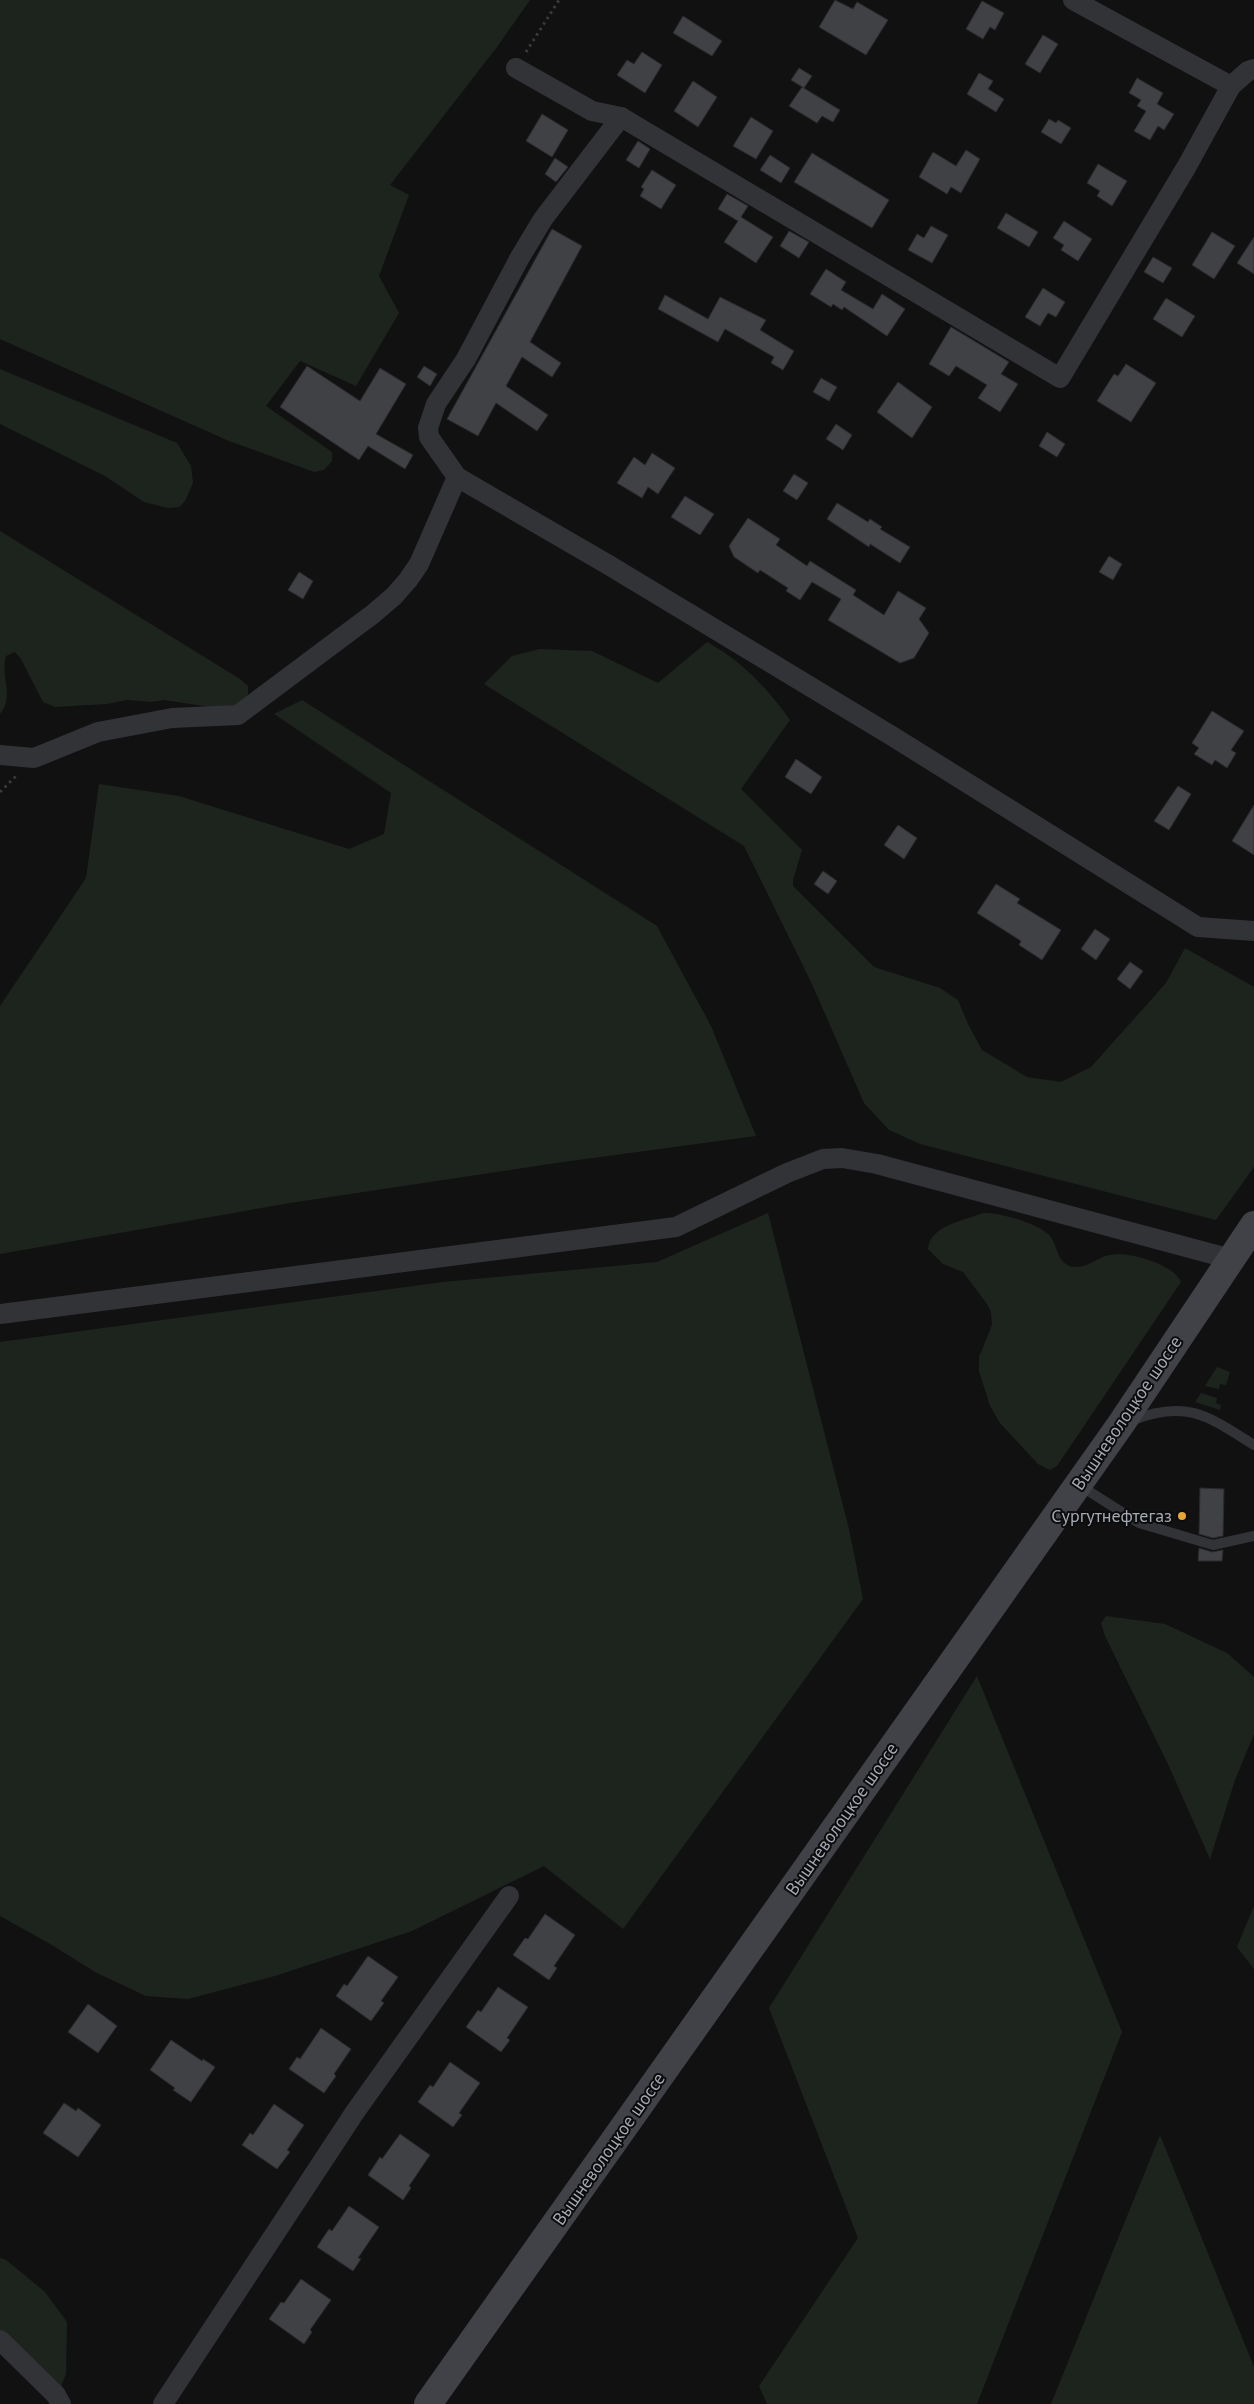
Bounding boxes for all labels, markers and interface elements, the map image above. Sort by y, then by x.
street label: Вышневолоцкое шоссе [1066,1331,1187,1494]
place label: Сургутнефтегаз [1051,1504,1172,1527]
marker: Сургутнефтегаз [1176,1510,1188,1522]
street label: Вышневолоцкое шоссе [780,1738,903,1899]
street label: Вышневолоцкое шоссе [547,2068,670,2229]

